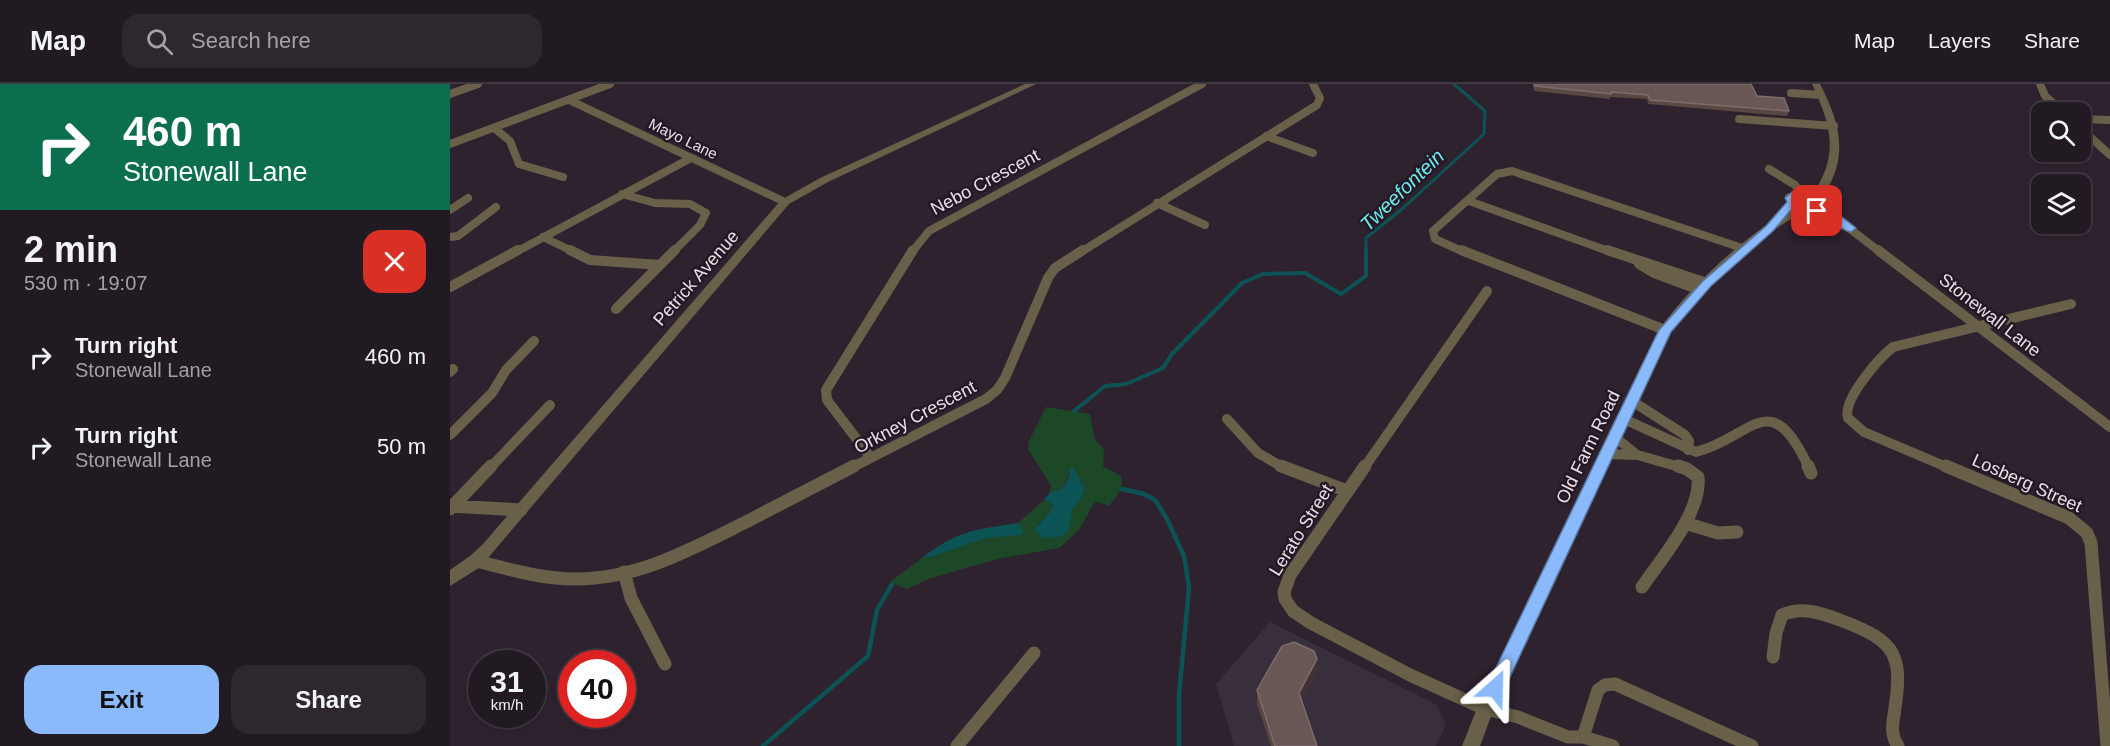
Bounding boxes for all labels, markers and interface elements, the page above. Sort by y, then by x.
search box [122,14,542,68]
text: Map [30,25,86,56]
icon: search [143,25,176,58]
text: Search here [191,28,311,53]
text: Map [1854,29,1895,52]
text: Layers [1928,29,1991,52]
text: Share [2024,29,2080,52]
map controls [2031,102,2091,234]
button: search [2031,102,2091,162]
icon: right [24,108,102,186]
text: 460 m [123,108,242,155]
street label: Mayo Lane [646,115,720,162]
street label: Nebo Crescent [927,145,1043,219]
water label: Tweefontein [1356,145,1448,235]
text: Stonewall Lane [123,157,308,187]
button: layers [2031,174,2091,234]
pin [1791,185,1842,236]
icon: arrive [1800,194,1833,227]
street label: Petrick Avenue [649,226,743,330]
text: 2 min [24,229,118,270]
button: close [363,230,426,293]
street label: Stonewall Lane [1935,269,2045,361]
text: 530 m · 19:07 [24,272,147,294]
text: Turn right [75,333,177,358]
icon: right [24,341,57,374]
text: 460 m [365,344,426,369]
text: Stonewall Lane [75,359,212,381]
street label: Orkney Crescent [851,376,979,458]
street label: Old Farm Road [1552,387,1624,507]
text: Turn right [75,423,177,448]
icon: right [24,431,57,464]
text: 50 m [377,434,426,459]
text: Stonewall Lane [75,449,212,471]
street label: Losberg Street [1969,450,2085,516]
street label: Lerato Street [1265,481,1337,579]
speed limit sign: 40 [558,650,636,728]
position arrow [1463,656,1527,720]
button: Exit [24,665,219,734]
button: Share [231,665,426,734]
text: 31 [490,665,524,698]
text: km/h [491,696,523,713]

